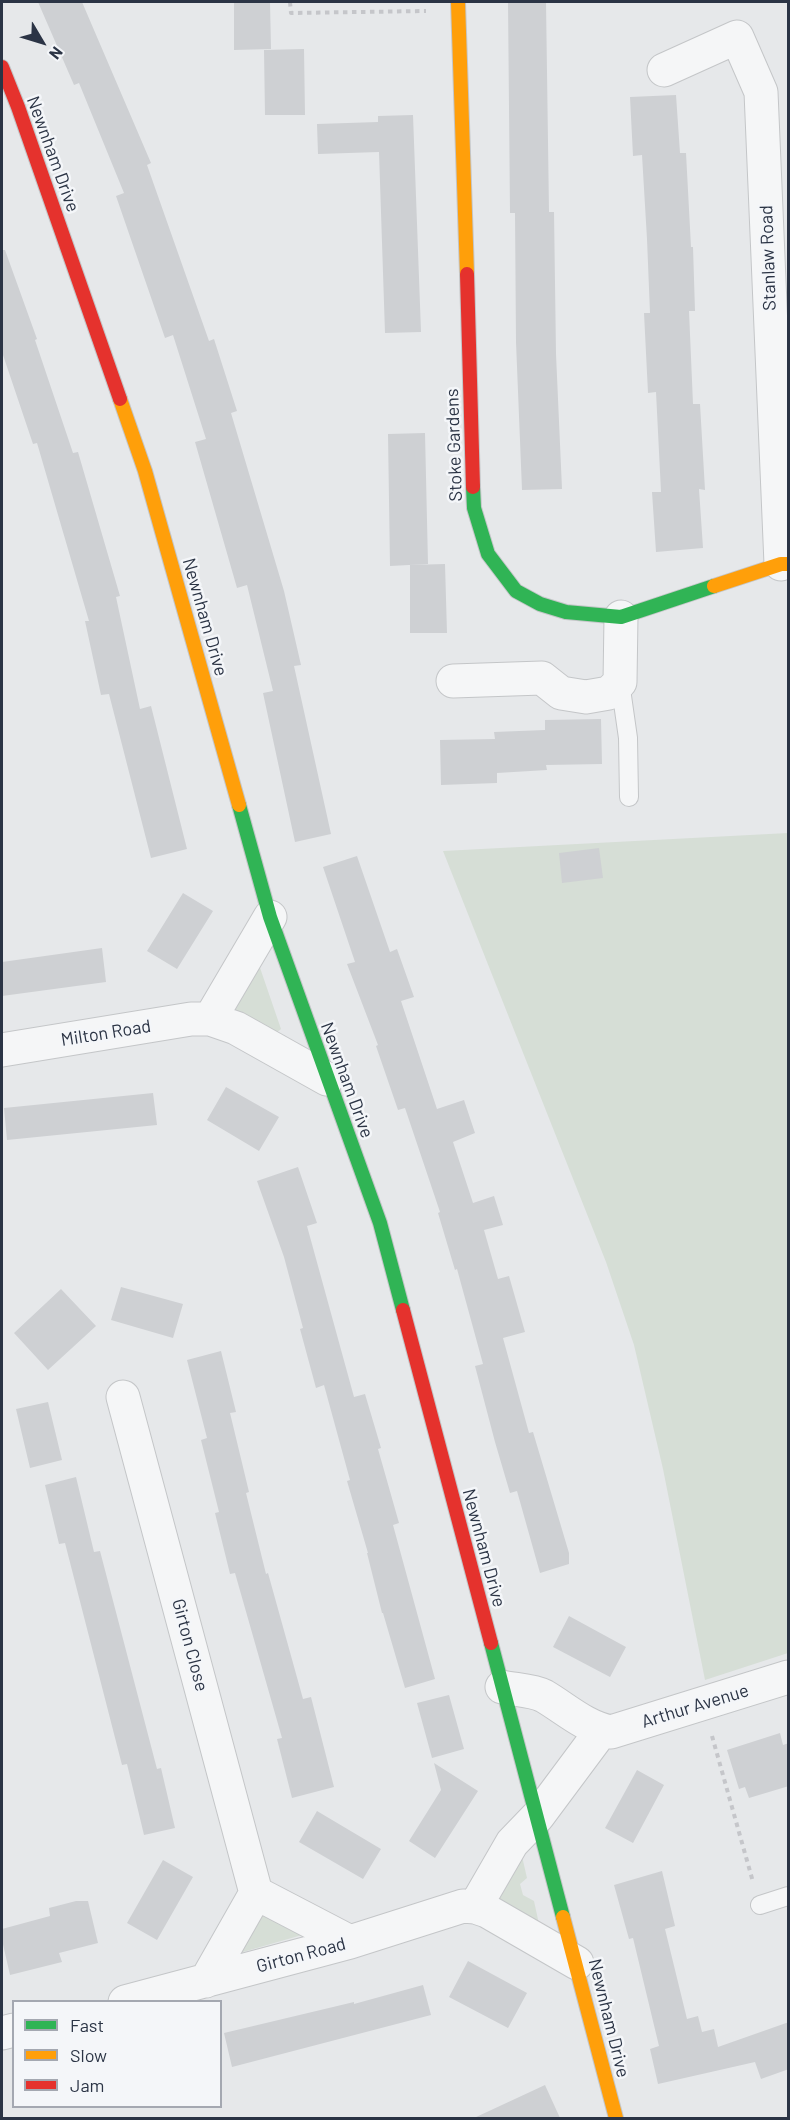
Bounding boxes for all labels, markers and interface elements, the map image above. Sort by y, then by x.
north arrow [12,12,72,72]
text: N [46,43,67,63]
street label: Newnham Drive [22,93,84,215]
street label: Stanlaw Road [755,205,781,311]
street label: Stoke Gardens [441,388,467,502]
street label: Newnham Drive [178,556,232,678]
street label: Milton Road [59,1015,153,1051]
street label: Newnham Drive [316,1019,378,1141]
street label: Newnham Drive [458,1486,510,1610]
street label: Girton Close [167,1596,213,1694]
street label: Arthur Avenue [639,1679,751,1733]
street label: Girton Road [254,1933,348,1977]
street label: Newnham Drive [584,1956,634,2080]
legend [12,2000,222,2108]
text: Fast [70,2014,104,2036]
text: Slow [70,2044,107,2066]
text: Jam [70,2074,104,2096]

